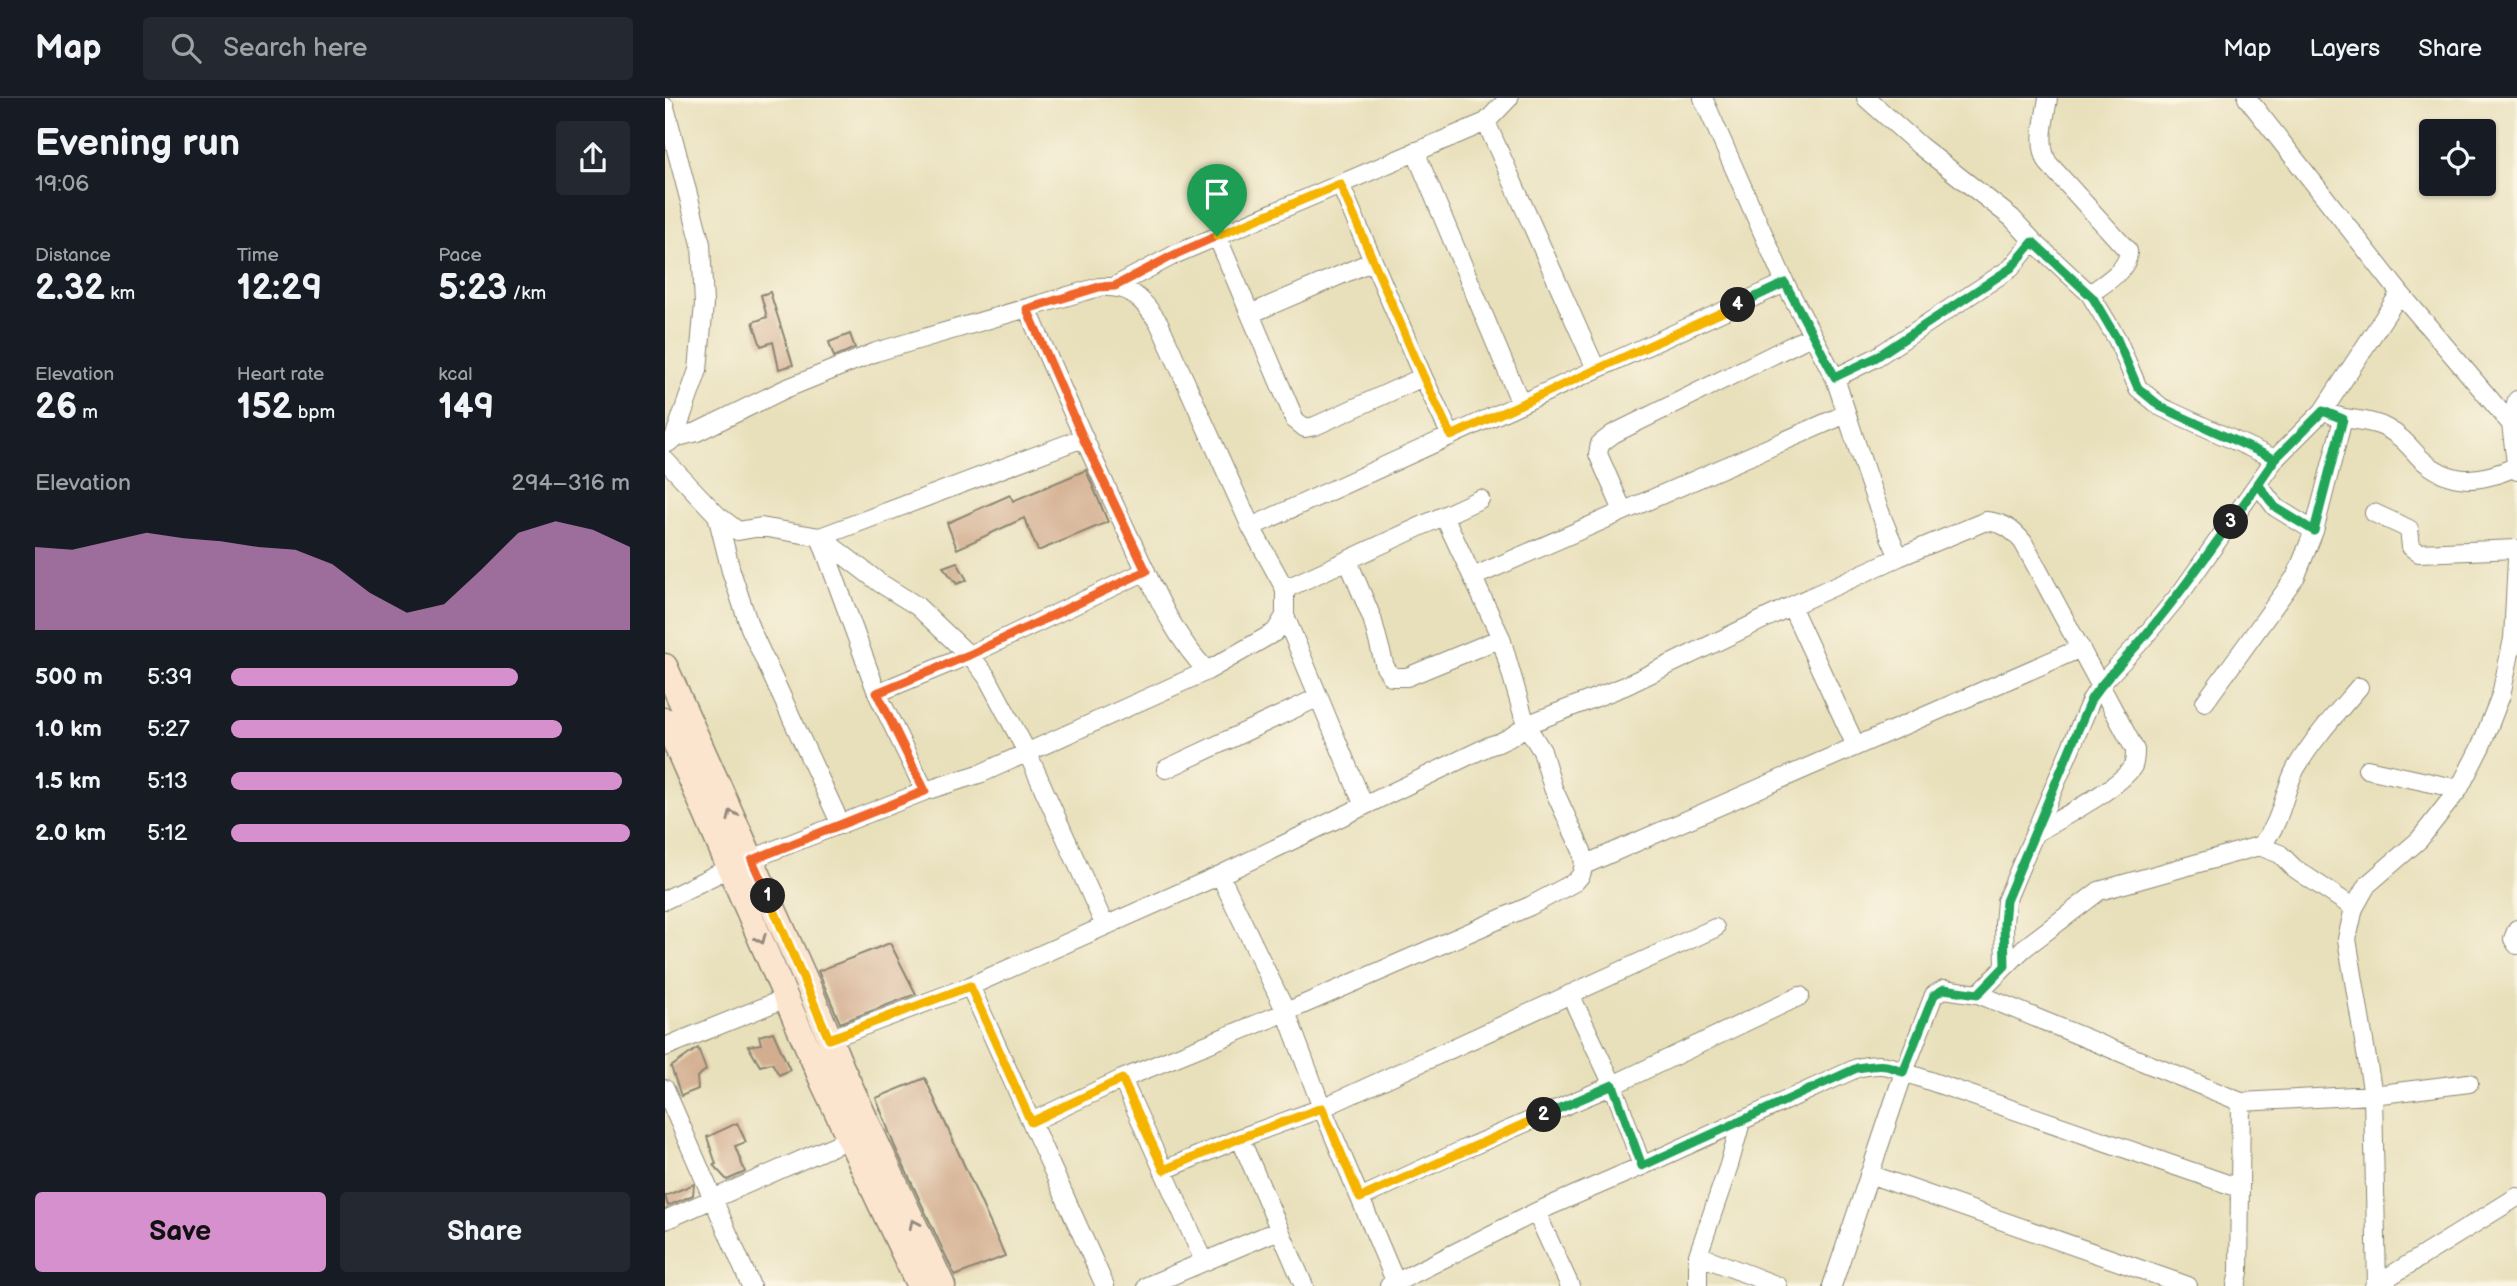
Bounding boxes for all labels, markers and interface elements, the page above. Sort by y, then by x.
search box [143,17,633,80]
text: Map [35,28,101,68]
icon: search [167,29,205,67]
text: Search here [223,33,367,64]
text: Map [2223,34,2271,63]
text: Layers [2309,34,2380,63]
text: Share [2418,34,2482,63]
map controls [2419,119,2496,196]
button: locate [2419,119,2496,196]
text: Evening run [35,121,240,166]
button: share [556,121,630,195]
pin [1187,164,1247,236]
text: 19:06 [35,170,89,198]
icon: arrive [1198,175,1236,213]
text: Distance [35,244,111,267]
text: Time [237,244,279,267]
text: Pace [438,244,482,267]
text: 2.32 [35,267,105,310]
text: 12:29 [237,267,322,310]
text: 5:23 [438,267,507,310]
text: km [105,282,135,305]
text: /km [507,282,546,305]
pin: 4 [1721,288,1755,322]
text: 4 [1732,293,1743,316]
text: Elevation [35,363,114,386]
text: Heart rate [237,363,324,386]
text: kcal [438,363,472,386]
text: 26 [35,386,77,429]
text: 152 [237,386,293,429]
text: 149 [438,386,494,429]
text: m [77,401,98,424]
text: bpm [293,401,335,424]
text: Elevation [35,469,131,497]
text: 294–316 m [512,469,630,497]
pin: 3 [2213,504,2249,540]
text: 3 [2225,510,2236,533]
text: 500 m [35,663,103,691]
text: 5:39 [147,663,192,691]
text: 1.0 km [35,715,102,743]
text: 5:27 [147,715,190,743]
text: 1.5 km [35,767,101,795]
text: 5:13 [147,767,188,795]
one-way arrow [726,810,740,822]
text: 2.0 km [35,819,106,847]
text: 5:12 [147,819,187,847]
pin: 1 [751,878,785,914]
text: 1 [764,884,772,907]
one-way arrow [753,933,767,945]
pin: 2 [1527,1098,1561,1132]
text: 2 [1538,1103,1549,1126]
button: Save [35,1192,326,1272]
button: Share [340,1192,630,1272]
one-way arrow [909,1219,923,1231]

